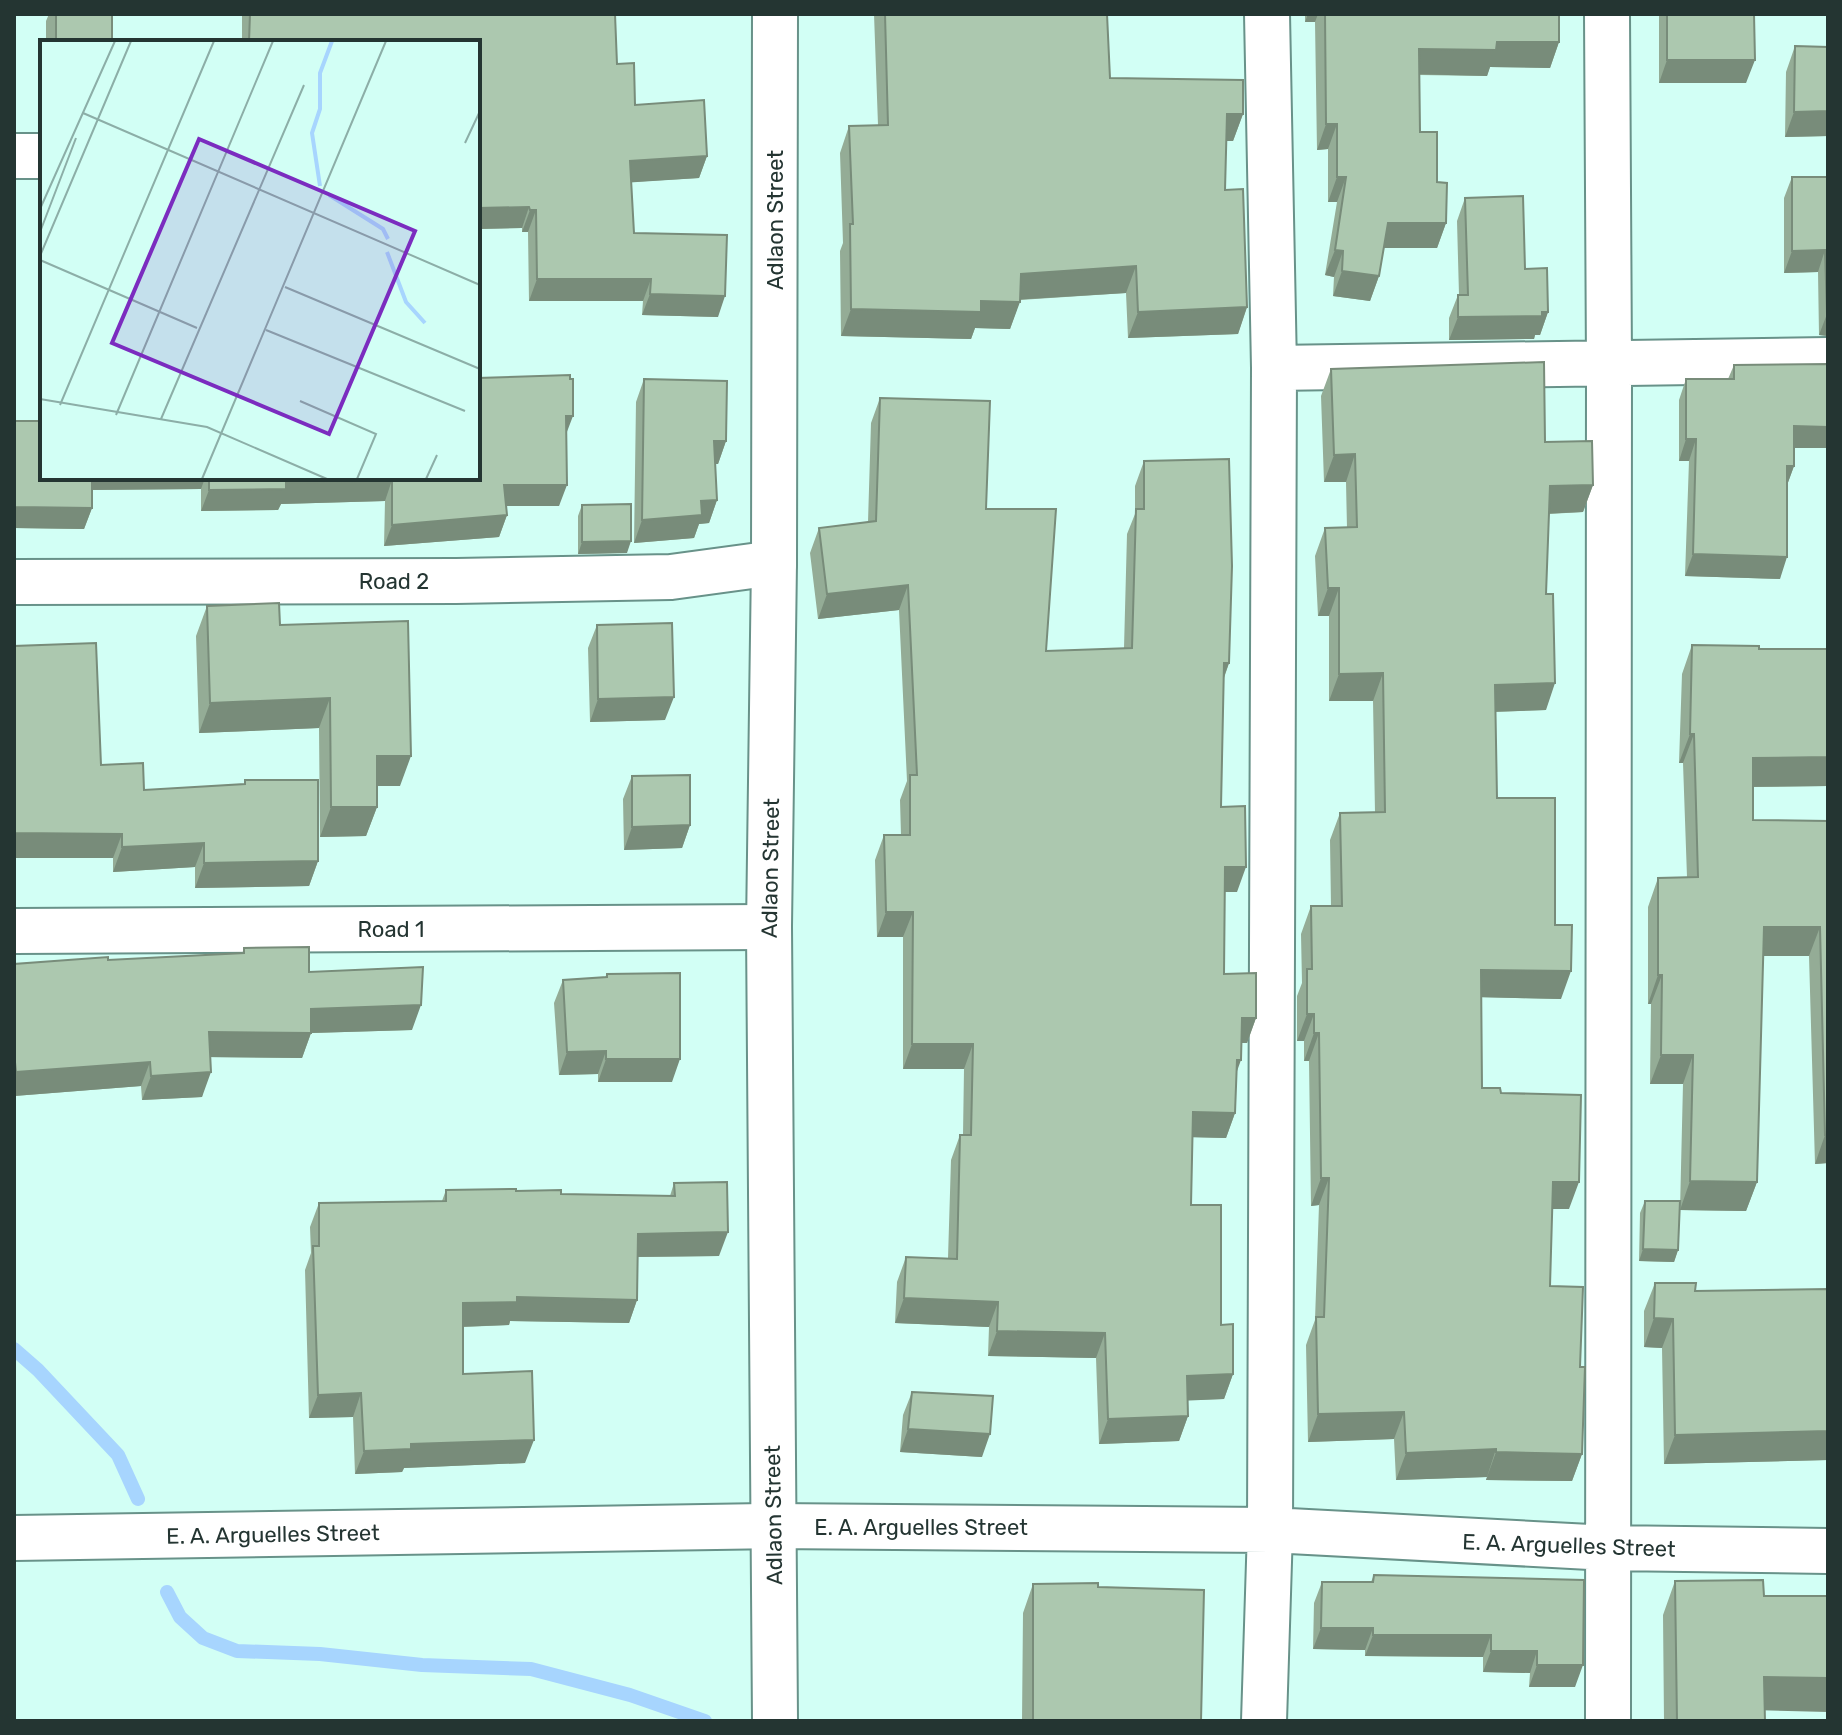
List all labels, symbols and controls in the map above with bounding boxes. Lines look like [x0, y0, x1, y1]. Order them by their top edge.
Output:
inset map [40, 40, 480, 480]
street label: Adlaon Street [762, 150, 789, 290]
street label: Road 2 [359, 568, 429, 595]
street label: Adlaon Street [756, 797, 785, 938]
street label: Road 1 [358, 916, 424, 943]
street label: Adlaon Street [759, 1444, 788, 1585]
street label: E. A. Arguelles Street [814, 1514, 1028, 1541]
street label: E. A. Arguelles Street [166, 1519, 380, 1550]
street label: E. A. Arguelles Street [1462, 1528, 1677, 1563]

